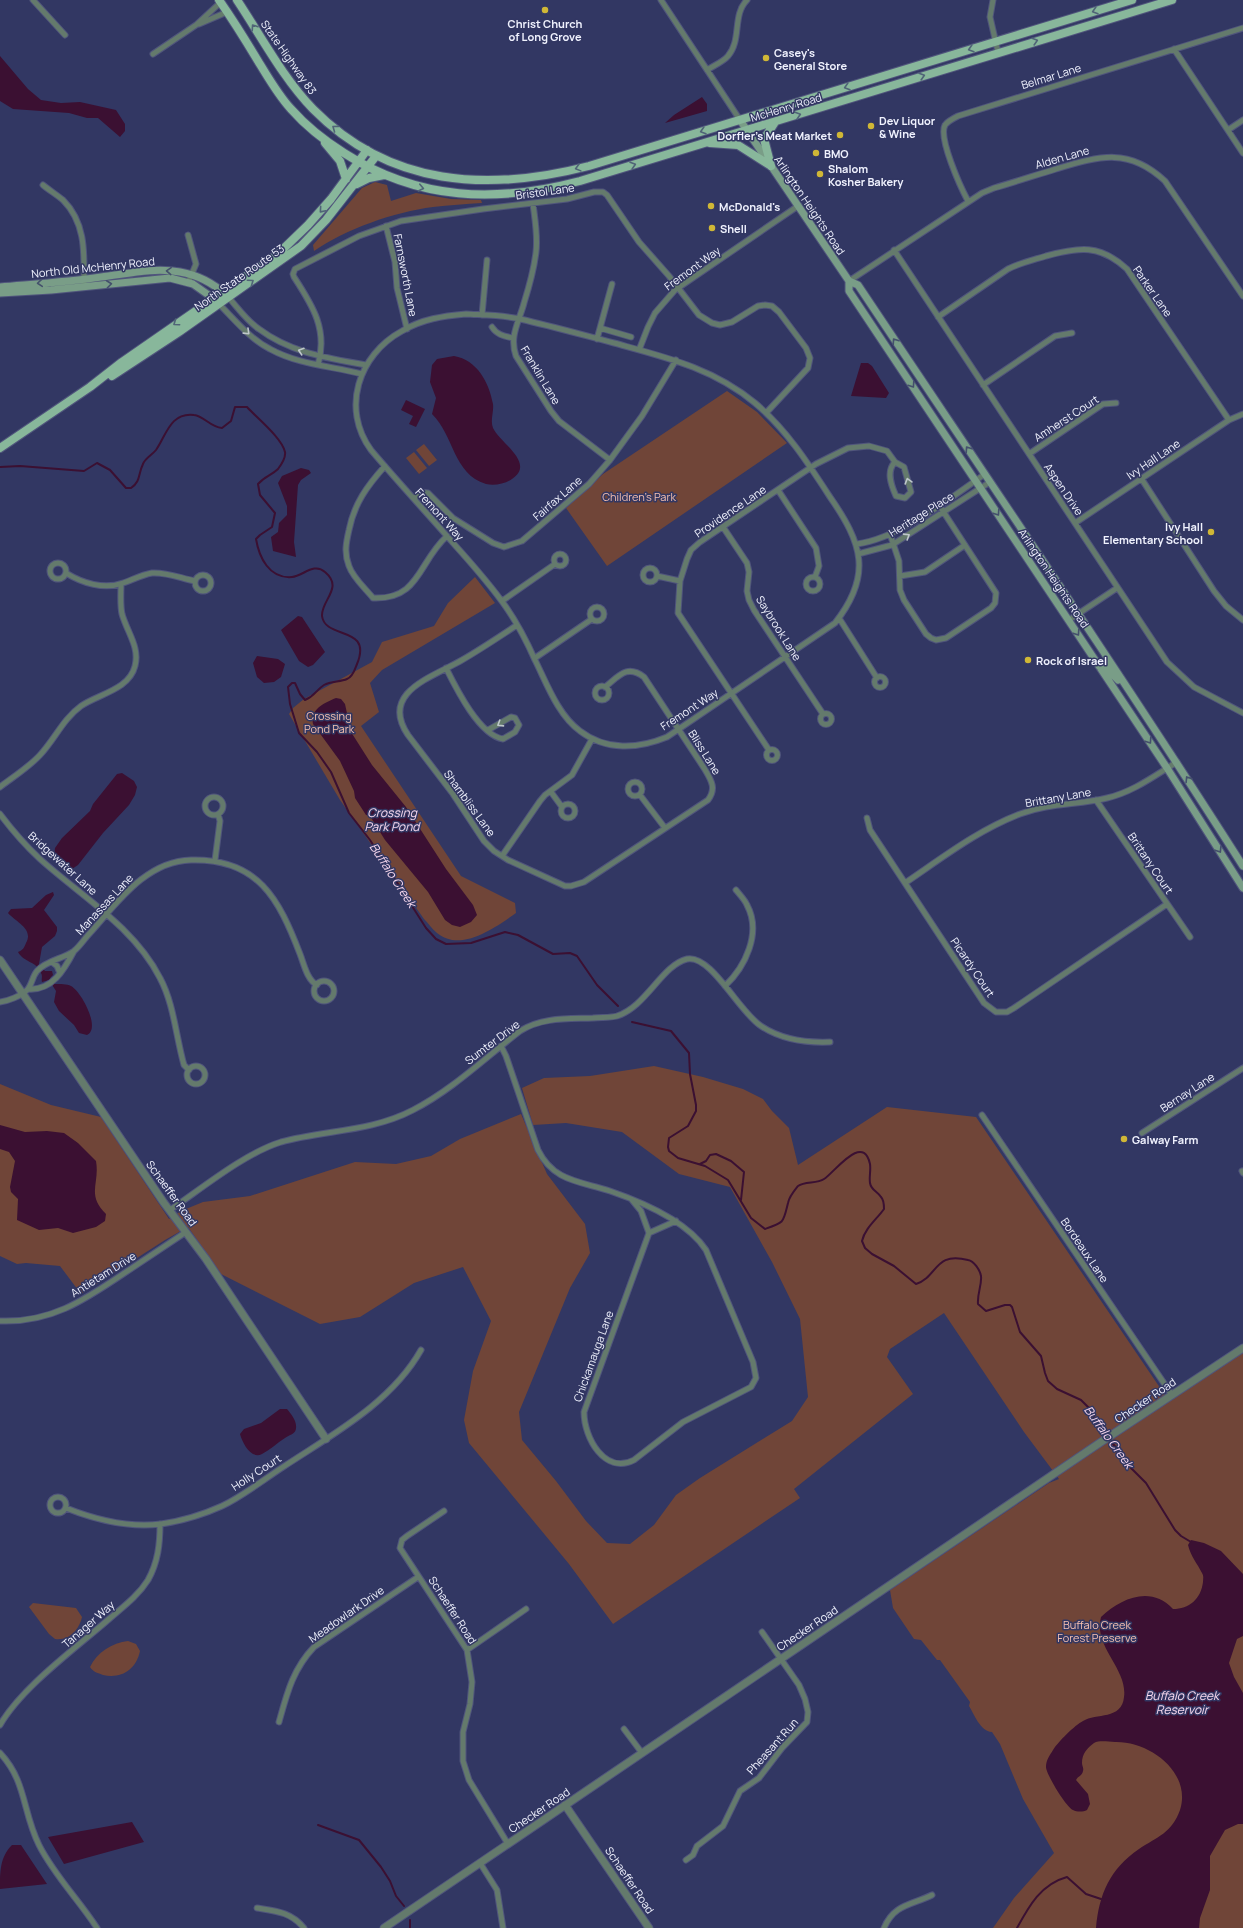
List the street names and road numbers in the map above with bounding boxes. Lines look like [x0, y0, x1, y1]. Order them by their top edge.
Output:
street label: State Highway 83 [258, 17, 320, 97]
street label: Belmar Lane [1019, 60, 1083, 92]
street label: McHenry Road [749, 89, 823, 125]
street label: Alden Lane [1033, 142, 1091, 172]
street label: Arlington Heights Road [771, 152, 849, 258]
street label: Bristol Lane [515, 179, 576, 203]
street label: Farnsworth Lane [391, 232, 421, 318]
street label: North State Route 53 [191, 240, 287, 314]
street label: Fremont Way [661, 242, 723, 293]
street label: North Old McHenry Road [31, 253, 155, 281]
street label: Parker Lane [1130, 263, 1176, 320]
street label: Franklin Lane [518, 343, 565, 408]
street label: Amherst Court [1031, 391, 1101, 445]
street label: Ivy Hall Lane [1123, 435, 1183, 482]
street label: Aspen Drive [1041, 460, 1087, 519]
street label: Fairfax Lane [529, 472, 585, 523]
street label: Providence Lane [691, 481, 769, 541]
street label: Fremont Way [412, 484, 468, 544]
street label: Heritage Place [886, 488, 957, 540]
street label: Arlington Heights Road [1015, 525, 1093, 631]
street label: Saybrook Lane [753, 593, 805, 664]
street label: Fremont Way [657, 685, 721, 733]
street label: Bliss Lane [685, 727, 725, 778]
street label: Shambliss Lane [441, 767, 500, 840]
street label: Brittany Lane [1024, 784, 1093, 810]
street label: Bridgewater Lane [25, 828, 101, 898]
street label: Brittany Court [1125, 829, 1177, 897]
street label: Manassas Lane [72, 870, 137, 938]
street label: Picardy Court [947, 934, 999, 1000]
street label: Sumter Drive [461, 1016, 523, 1068]
street label: Bernay Lane [1157, 1068, 1218, 1115]
street label: Schaeffer Road [143, 1157, 201, 1229]
street label: Bordeaux Lane [1058, 1215, 1113, 1286]
street label: Antietam Drive [67, 1248, 139, 1300]
street label: Chickamauga Lane [570, 1308, 617, 1404]
street label: Checker Road [1111, 1374, 1179, 1426]
street label: Holly Court [228, 1450, 284, 1494]
street label: Schaeffer Road [426, 1573, 480, 1647]
street label: Meadowlark Drive [305, 1582, 387, 1646]
street label: Tanager Way [59, 1597, 118, 1651]
street label: Checker Road [773, 1602, 841, 1654]
street label: Pheasant Run [743, 1715, 801, 1777]
street label: Checker Road [505, 1784, 573, 1836]
street label: Schaeffer Road [602, 1844, 658, 1916]

